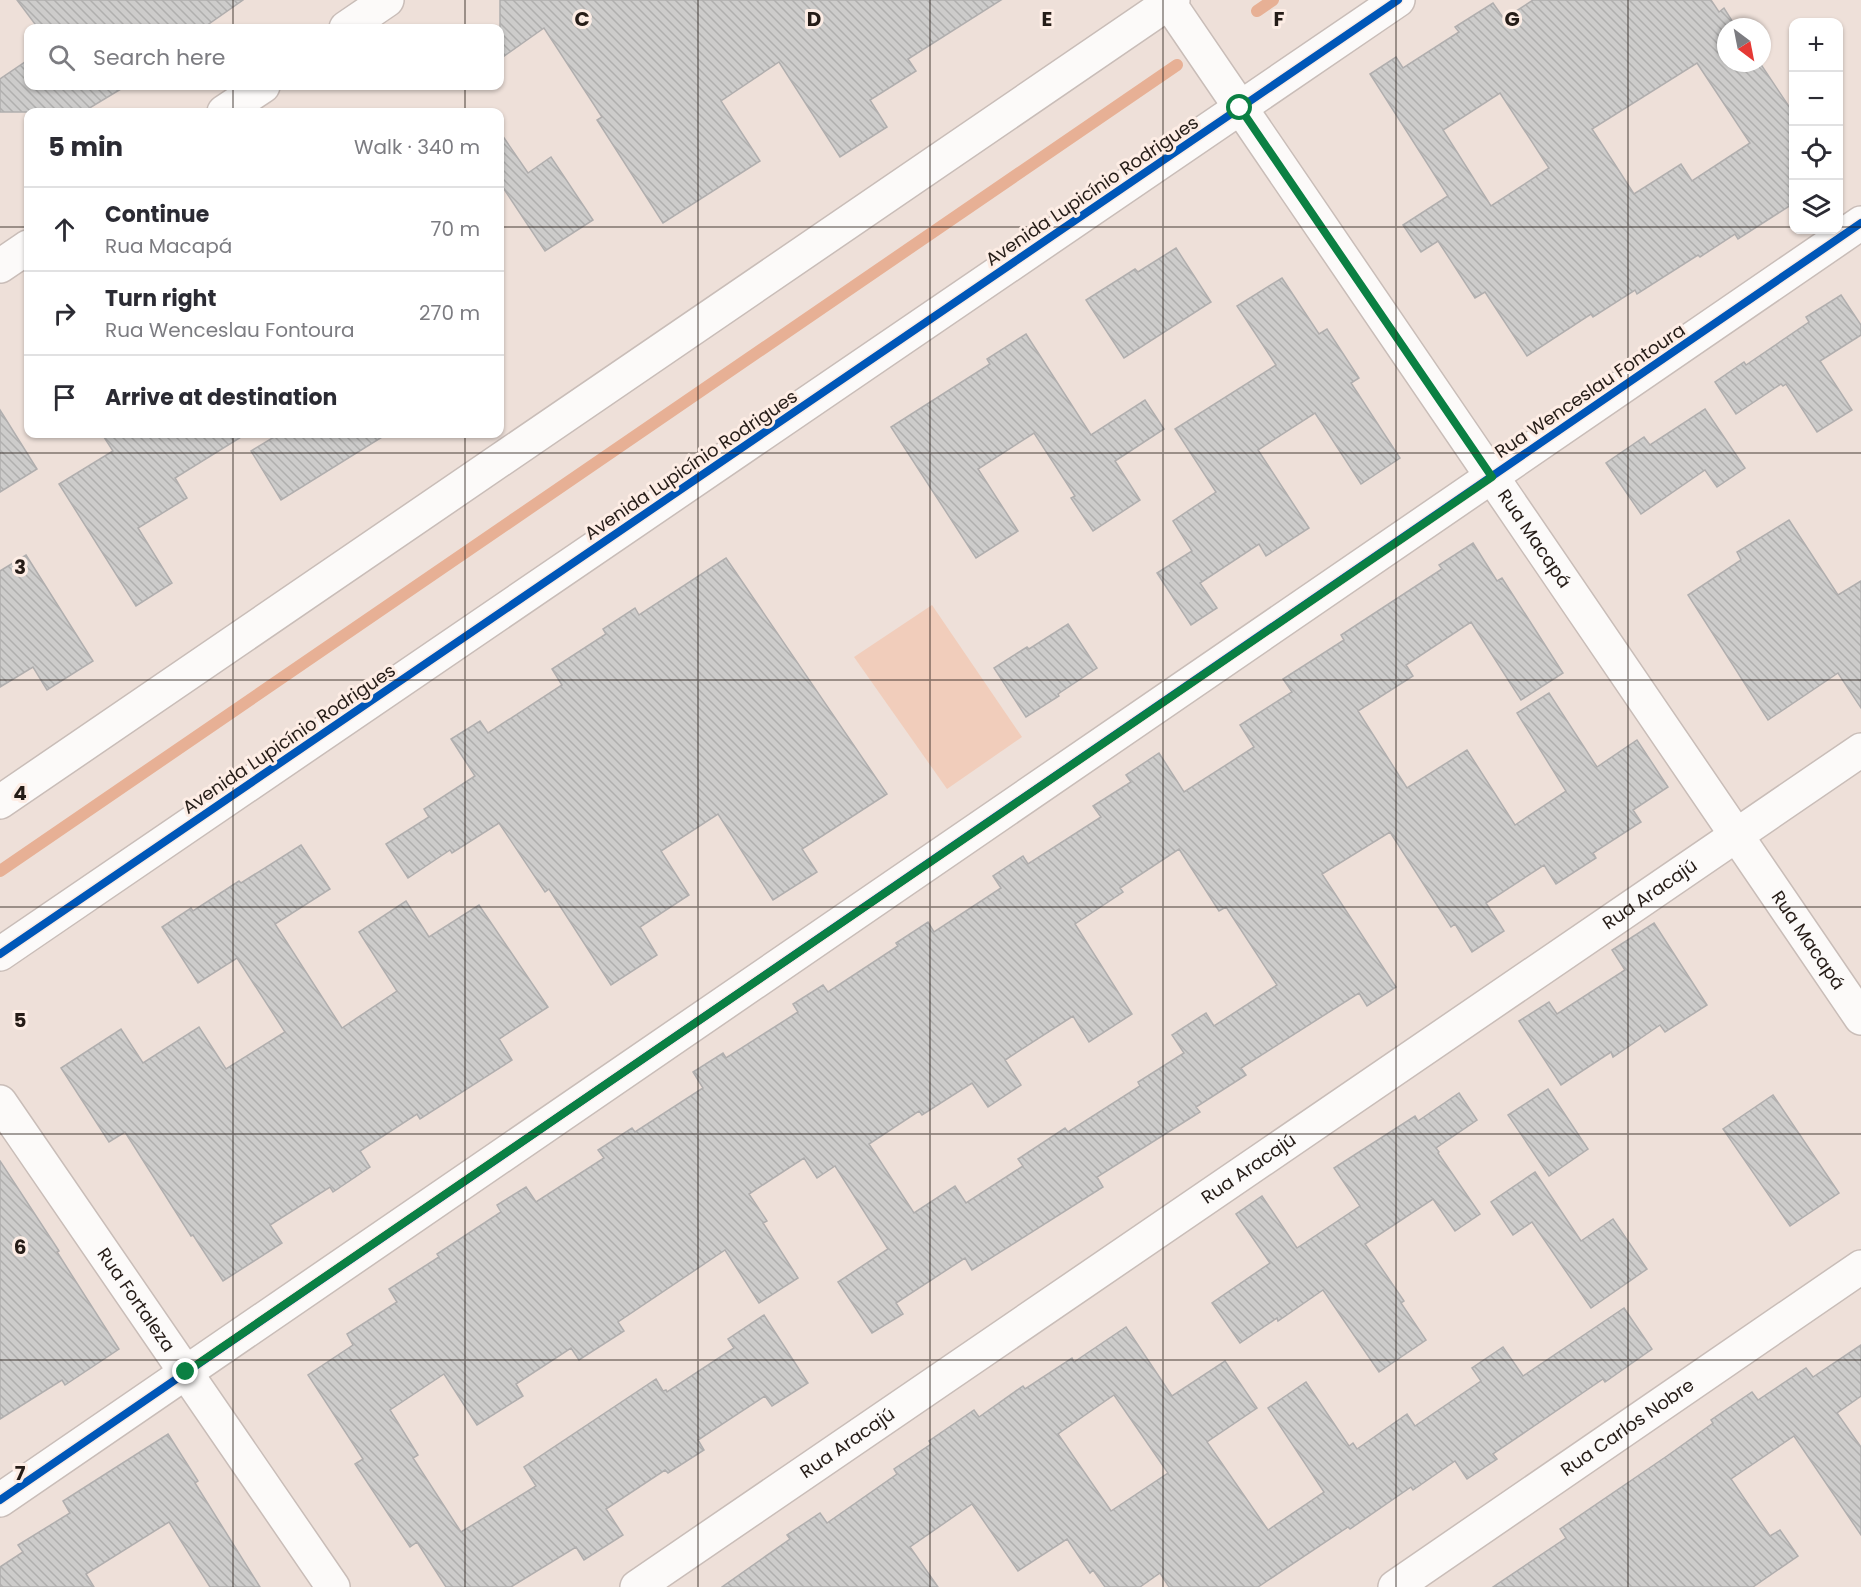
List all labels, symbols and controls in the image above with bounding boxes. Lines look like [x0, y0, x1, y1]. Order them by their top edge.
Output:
text: C [574, 5, 590, 33]
text: D [807, 5, 821, 33]
text: E [1042, 5, 1052, 33]
text: F [1274, 5, 1285, 33]
text: G [1504, 5, 1520, 33]
north arrow [1717, 18, 1771, 72]
map controls [1789, 18, 1843, 234]
button: + [1789, 18, 1843, 72]
search box [24, 24, 504, 90]
icon: search [45, 41, 78, 74]
text: Search here [93, 42, 226, 73]
button: − [1789, 72, 1843, 126]
route start [1226, 94, 1252, 120]
street label: Avenida Lupicínio Rodrigues [980, 110, 1203, 271]
button: locate [1789, 126, 1843, 180]
text: 5 min [48, 129, 123, 165]
text: Walk · 340 m [354, 133, 480, 161]
button: layers [1789, 180, 1843, 234]
text: Continue [105, 199, 209, 230]
icon: ahead [48, 213, 81, 246]
text: 70 m [431, 215, 480, 243]
text: Rua Macapá [105, 232, 232, 260]
text: Turn right [105, 283, 216, 314]
icon: right [48, 297, 81, 330]
text: 270 m [419, 299, 480, 327]
text: Rua Wenceslau Fontoura [105, 316, 355, 344]
street label: Rua Wenceslau Fontoura [1490, 317, 1690, 464]
icon: arrive [48, 381, 81, 414]
text: Arrive at destination [105, 382, 337, 413]
street label: Avenida Lupicínio Rodrigues [579, 384, 802, 545]
street label: Rua Macapá [1492, 484, 1577, 593]
text: 3 [14, 553, 26, 581]
street label: Avenida Lupicínio Rodrigues [177, 658, 400, 819]
text: 4 [13, 779, 27, 807]
street label: Rua Aracajú [1597, 853, 1702, 935]
street label: Rua Macapá [1766, 886, 1851, 994]
text: 5 [14, 1006, 27, 1034]
street label: Rua Aracajú [1196, 1127, 1301, 1210]
text: 6 [14, 1233, 26, 1261]
street label: Rua Fortaleza [92, 1242, 181, 1357]
route end [172, 1358, 198, 1384]
street label: Rua Carlos Nobre [1556, 1372, 1699, 1482]
street label: Rua Aracajú [795, 1401, 900, 1484]
text: 7 [15, 1459, 26, 1487]

